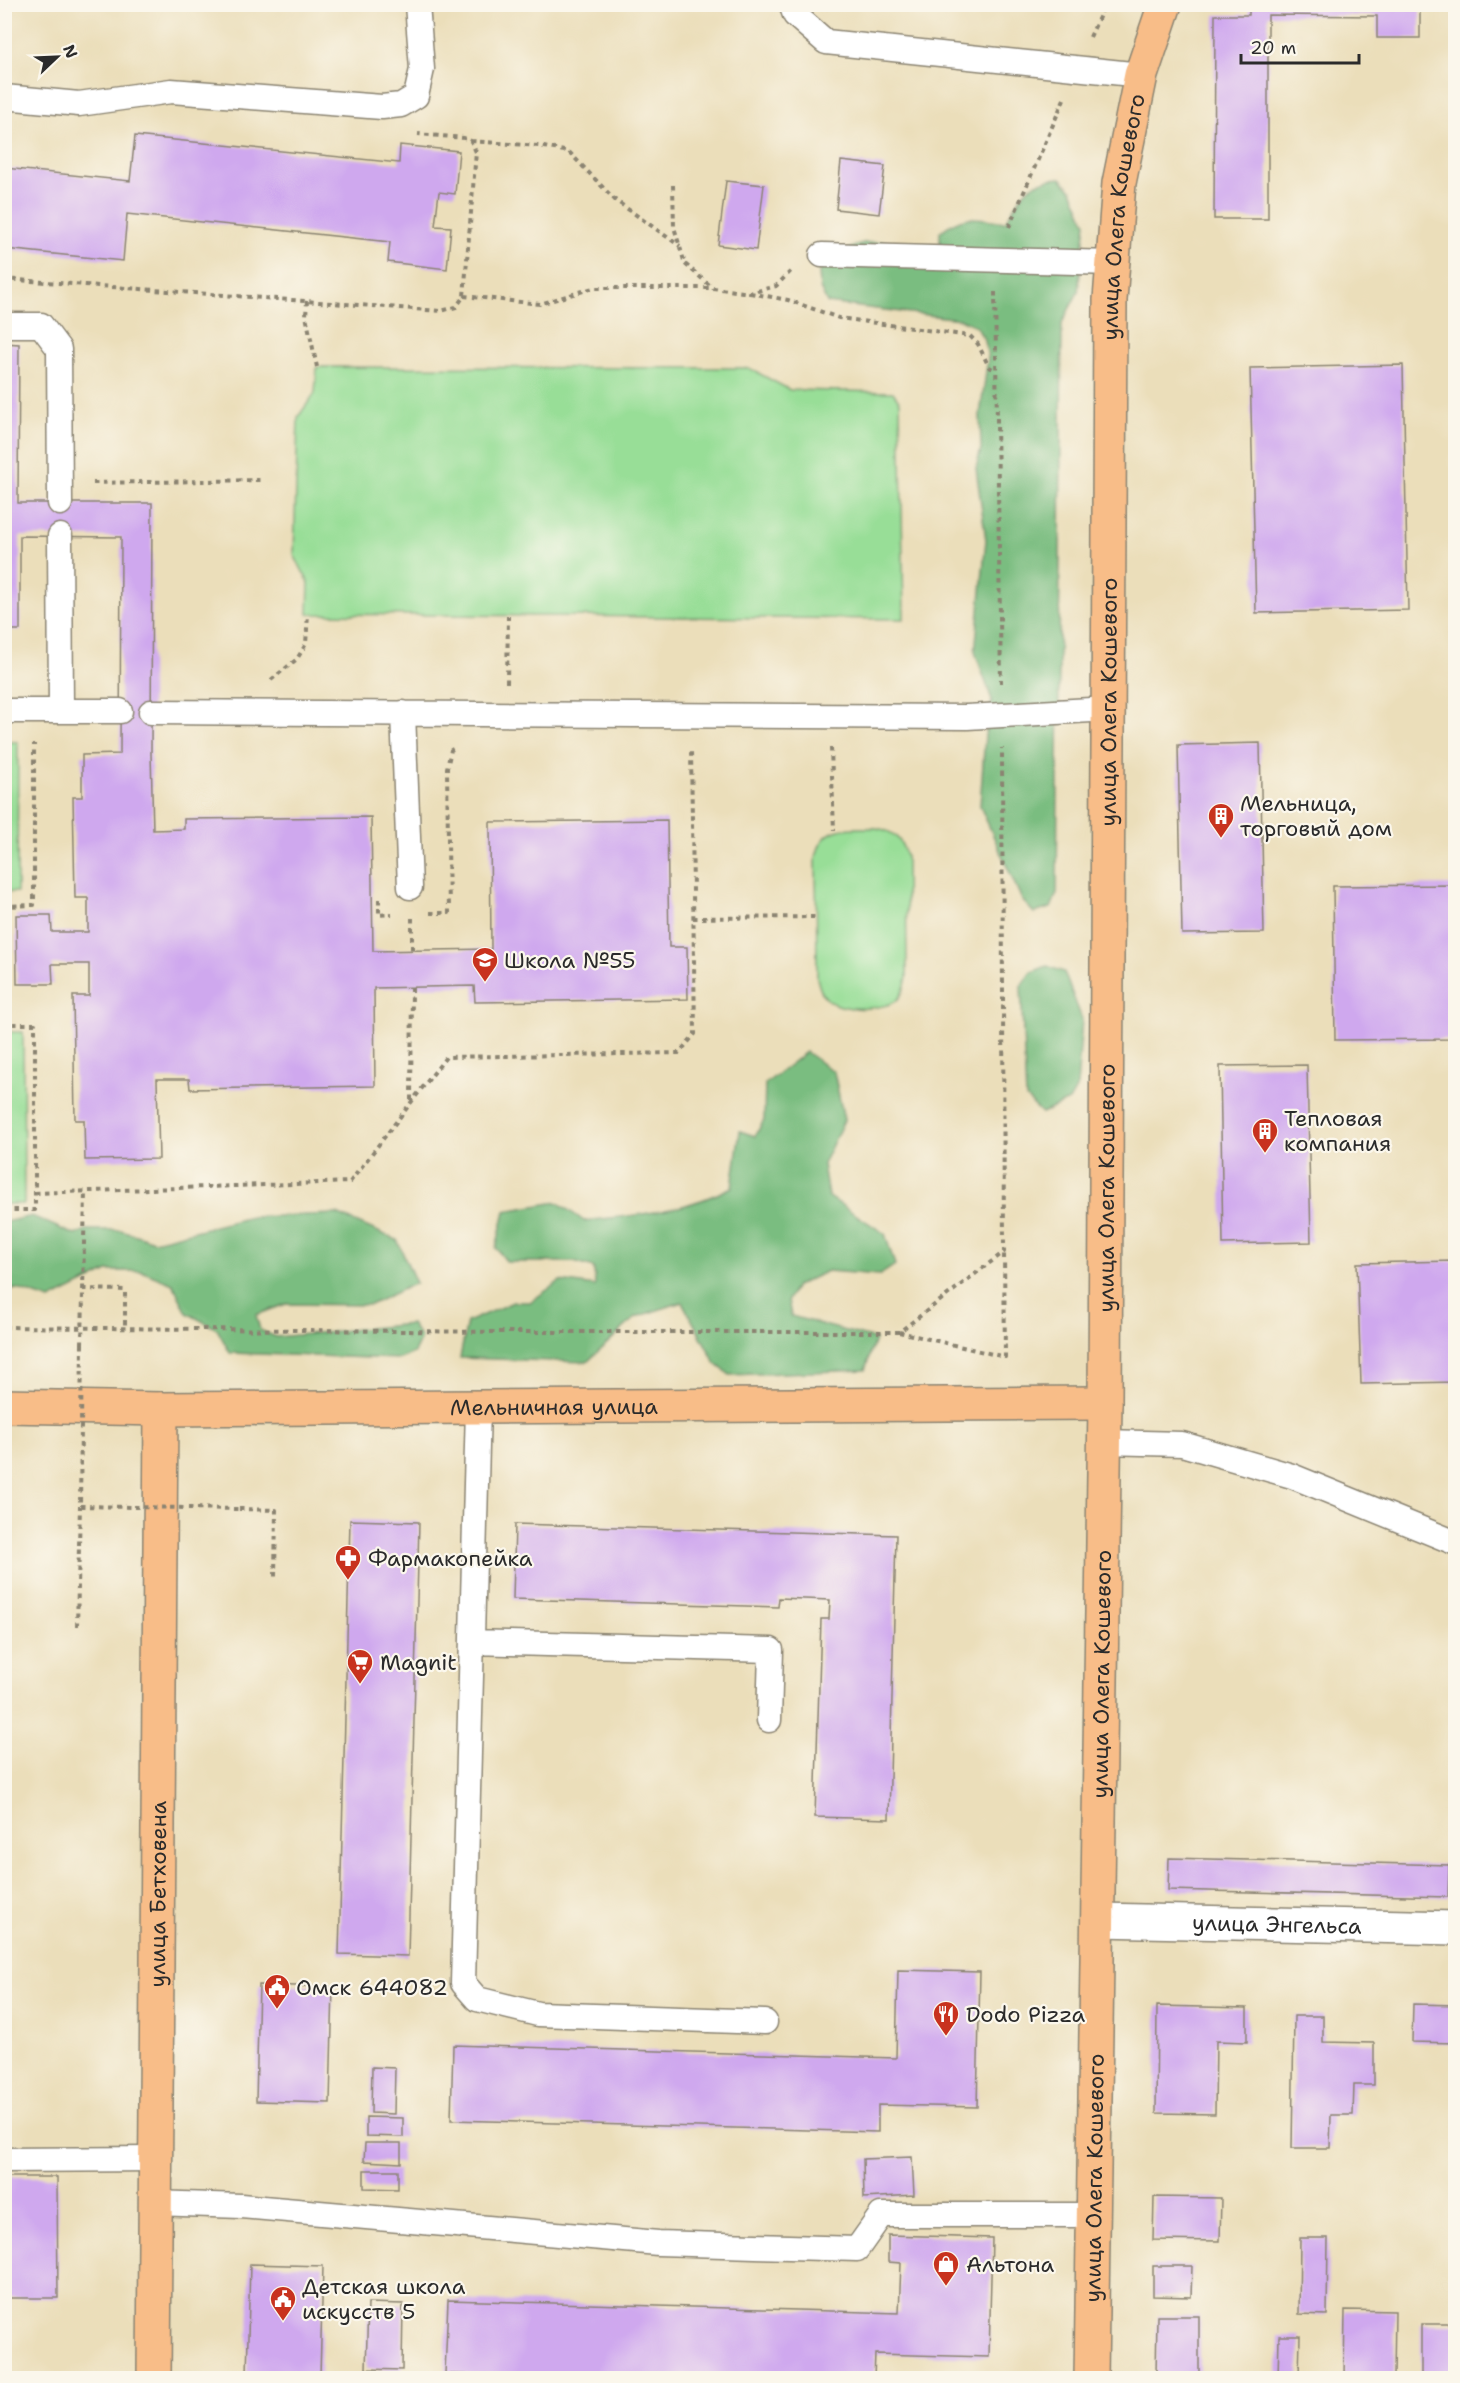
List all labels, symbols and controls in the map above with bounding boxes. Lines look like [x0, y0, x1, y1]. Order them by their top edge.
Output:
north arrow [27, 27, 87, 87]
scale bar [1241, 27, 1360, 65]
text: 20 m [1250, 36, 1296, 60]
text: N [58, 41, 82, 61]
street label: улица Олега Кошевого [1095, 91, 1151, 341]
street label: улица Олега Кошевого [1093, 578, 1123, 827]
place label: Мельница, торговый дом [1240, 789, 1392, 843]
building icon: Мельница, торговый дом [1206, 801, 1236, 839]
school or university icon: Школа №55 [470, 945, 500, 983]
place label: Школа №55 [504, 946, 636, 975]
street label: улица Олега Кошевого [1091, 1064, 1121, 1313]
place label: Тепловая компания [1284, 1104, 1391, 1158]
building icon: Тепловая компания [1250, 1116, 1280, 1154]
street label: Мельничная улица [450, 1391, 658, 1422]
pharmacy icon: Фармакопейка [333, 1543, 363, 1581]
place label: Фармакопейка [368, 1544, 533, 1573]
street label: улица Олега Кошевого [1085, 1549, 1117, 1799]
supermarket icon: Magnit [345, 1647, 375, 1685]
place label: Magnit [380, 1648, 457, 1677]
street label: улица Бетховена [142, 1800, 173, 1987]
street label: улица Энгельса [1192, 1908, 1362, 1940]
public building icon: Омск 644082 [262, 1972, 292, 2010]
place label: Омск 644082 [296, 1973, 448, 2002]
restaurant icon: Dodo Pizza [931, 1999, 961, 2037]
place label: Dodo Pizza [966, 2000, 1086, 2029]
street label: улица Олега Кошевого [1078, 2053, 1110, 2303]
shop icon: Альтона [931, 2249, 961, 2287]
place label: Альтона [966, 2250, 1055, 2279]
place label: Детская школа искусств 5 [302, 2272, 466, 2326]
public building icon: Детская школа искусств 5 [268, 2284, 298, 2322]

